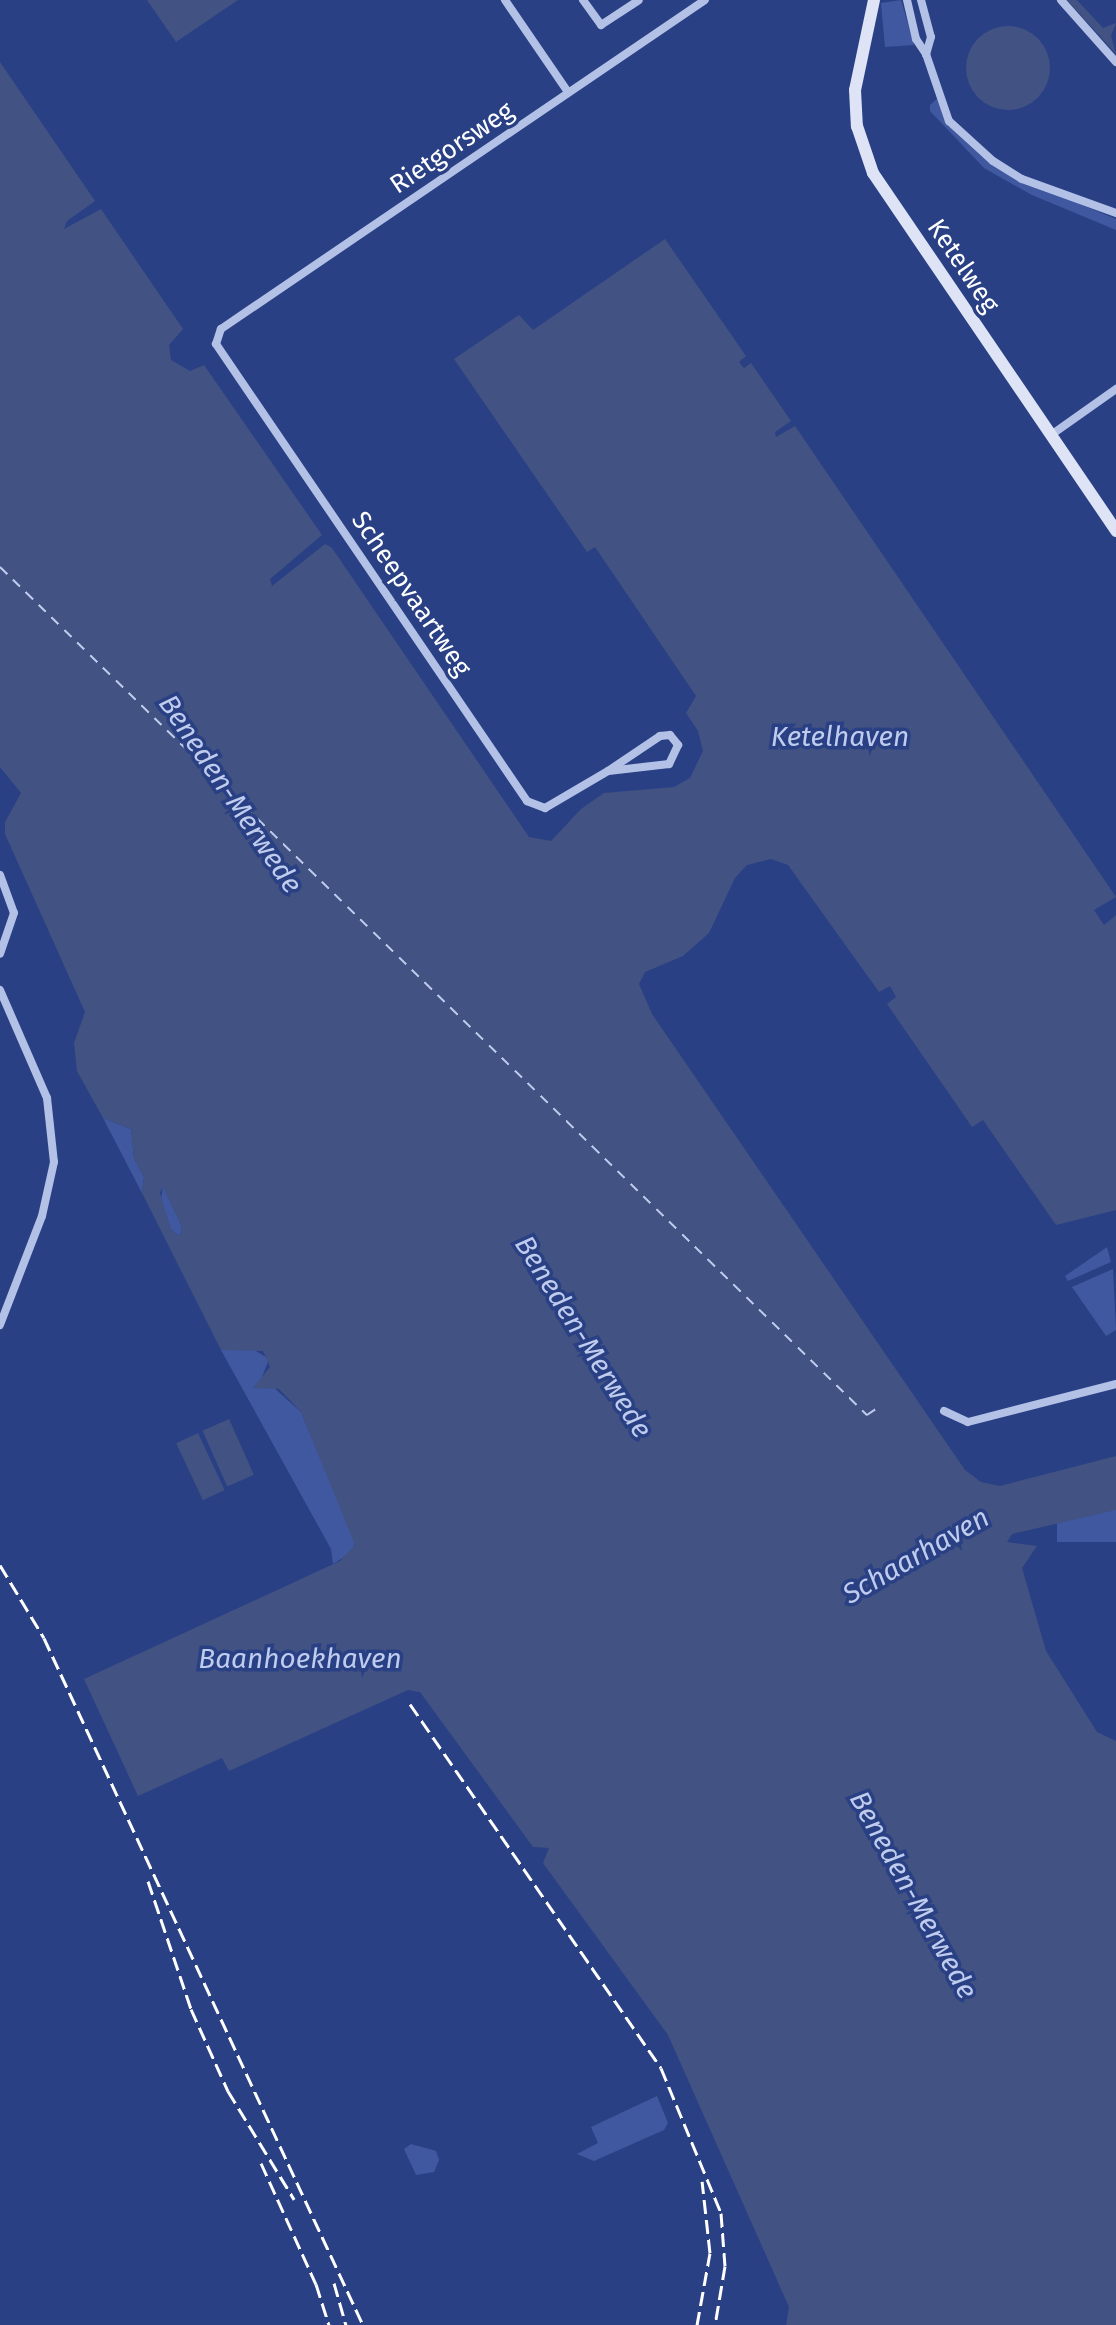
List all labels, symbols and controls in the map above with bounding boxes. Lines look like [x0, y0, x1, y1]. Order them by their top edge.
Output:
street label: Rietgorsweg [384, 95, 520, 201]
street label: Ketelweg [920, 213, 1006, 319]
street label: Scheepvaartweg [344, 506, 478, 682]
water label: Beneden-Merwede [151, 688, 309, 900]
water label: Ketelhaven [771, 720, 909, 754]
water label: Beneden-Merwede [507, 1230, 659, 1444]
water label: Schaarhaven [837, 1501, 995, 1611]
water label: Baanhoekhaven [198, 1642, 402, 1676]
water label: Beneden-Merwede [842, 1785, 984, 2005]

